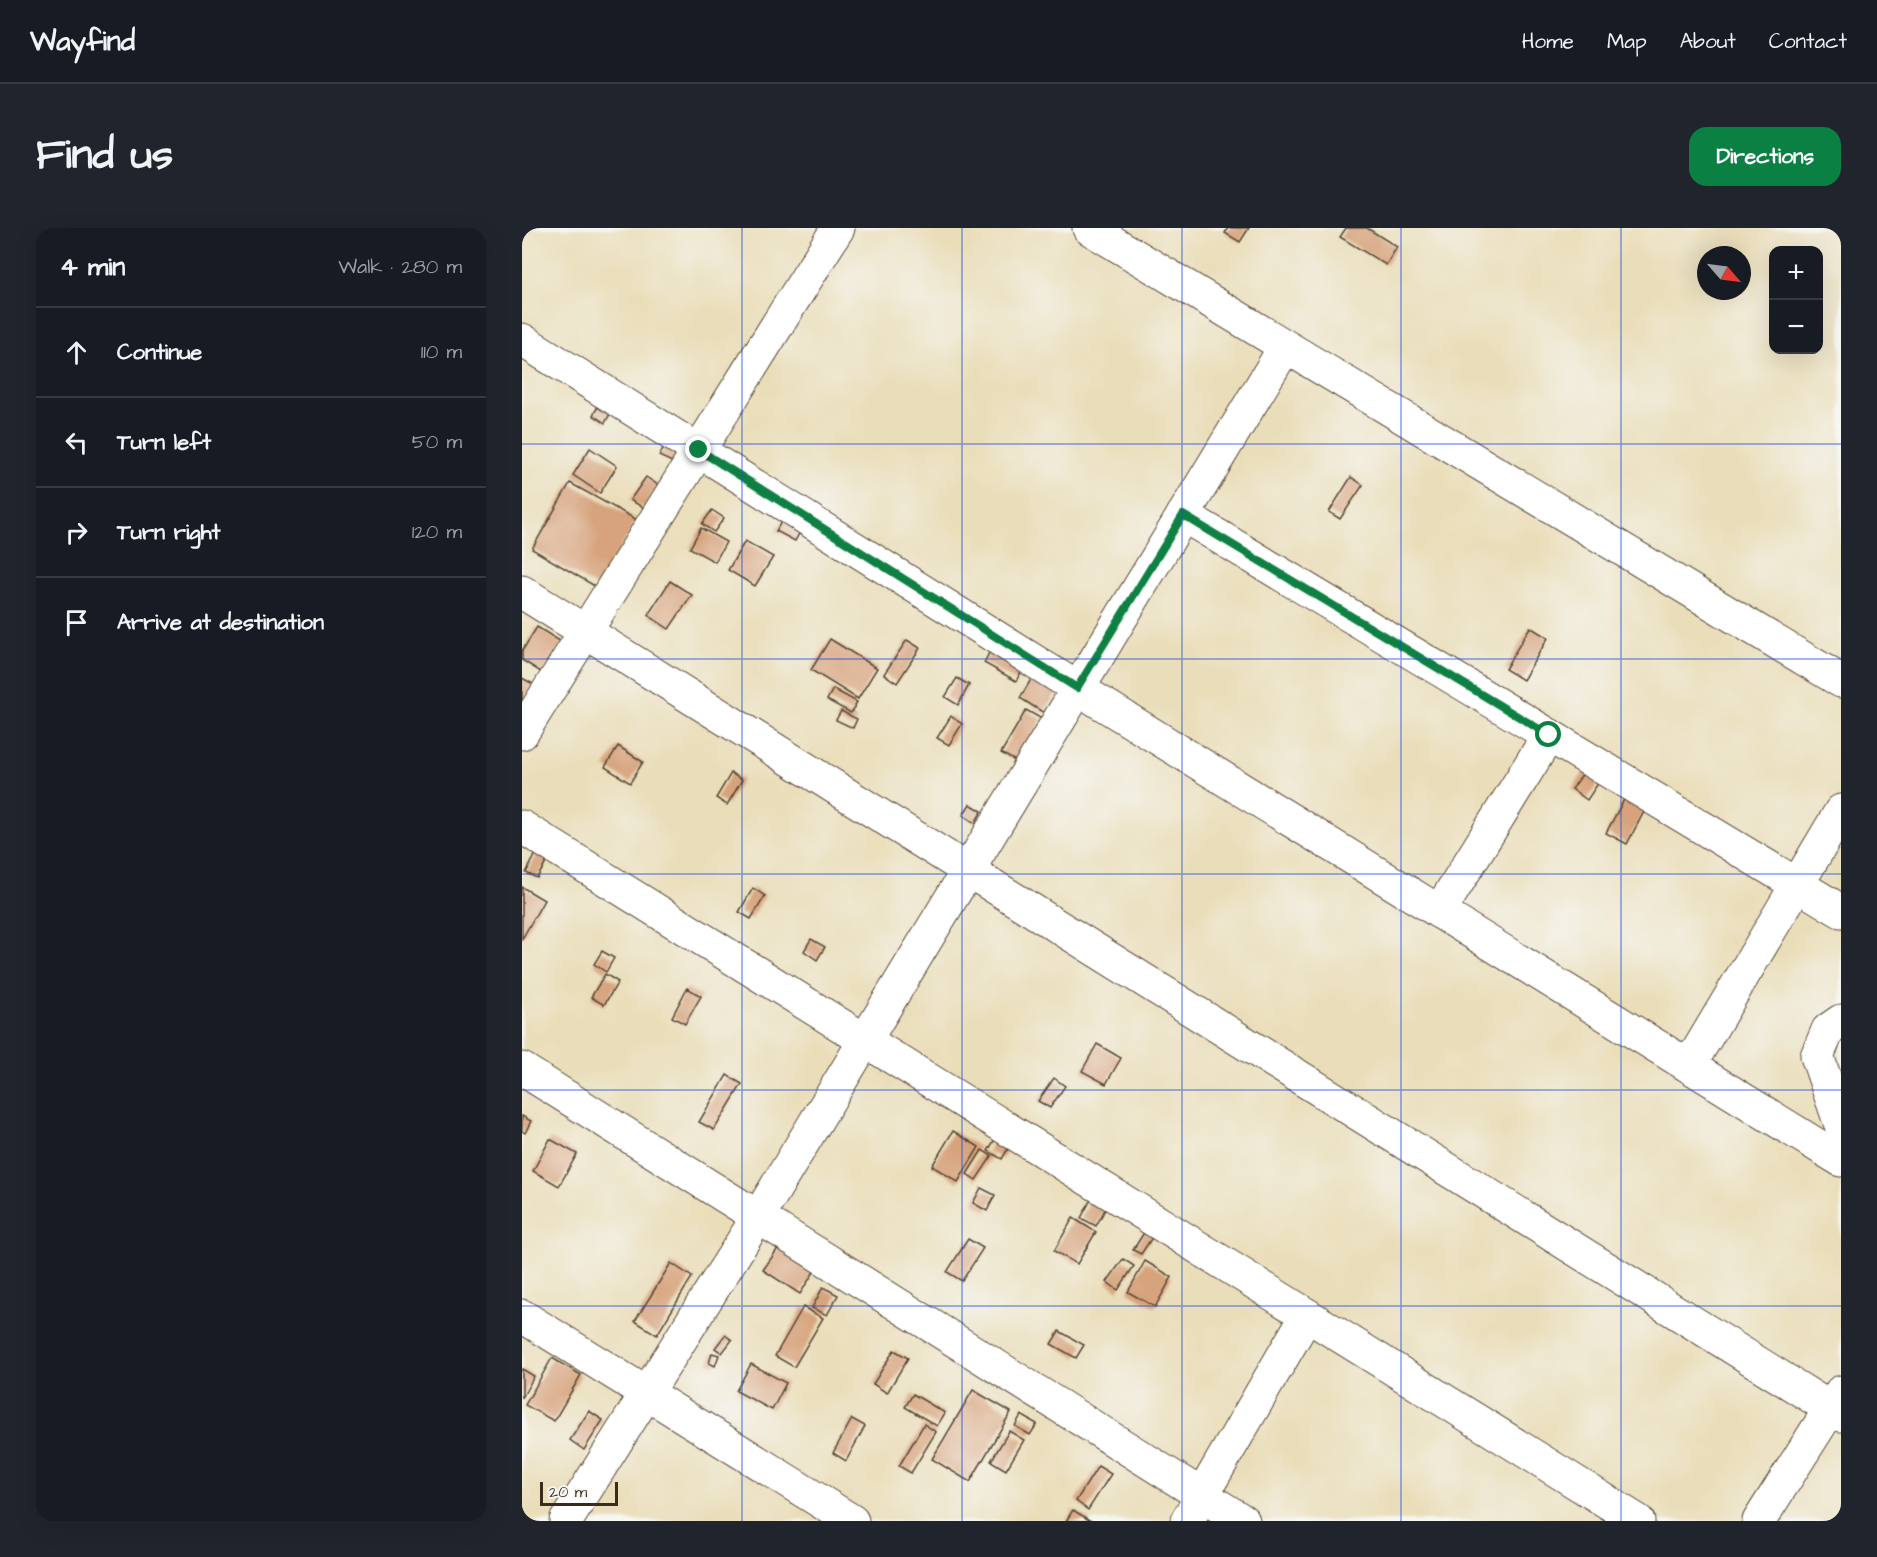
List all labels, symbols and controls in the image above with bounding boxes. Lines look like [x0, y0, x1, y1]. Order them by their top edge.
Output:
text: Wayfind [30, 22, 135, 61]
text: Home [1522, 27, 1574, 56]
text: Map [1607, 27, 1647, 56]
text: About [1680, 27, 1736, 56]
text: Contact [1769, 27, 1847, 56]
text: Find us [36, 127, 173, 185]
button: Directions [1689, 127, 1841, 186]
north arrow [1697, 246, 1751, 300]
map controls [1769, 246, 1823, 354]
button: + [1769, 246, 1823, 300]
text: 4 min [60, 249, 125, 285]
text: Walk · 280 m [338, 253, 462, 281]
button: − [1769, 300, 1823, 354]
icon: ahead [60, 336, 93, 369]
text: Continue [117, 337, 202, 368]
text: 110 m [421, 338, 462, 366]
icon: left [60, 426, 93, 459]
text: Turn left [117, 427, 211, 458]
text: 50 m [412, 428, 462, 456]
route end [685, 436, 711, 462]
icon: right [60, 516, 93, 549]
text: Turn right [117, 517, 220, 548]
text: 120 m [412, 518, 462, 546]
icon: arrive [60, 606, 93, 639]
text: Arrive at destination [117, 607, 324, 638]
route start [1535, 721, 1561, 747]
scale bar [540, 1479, 618, 1506]
text: 20 m [549, 1481, 587, 1503]

